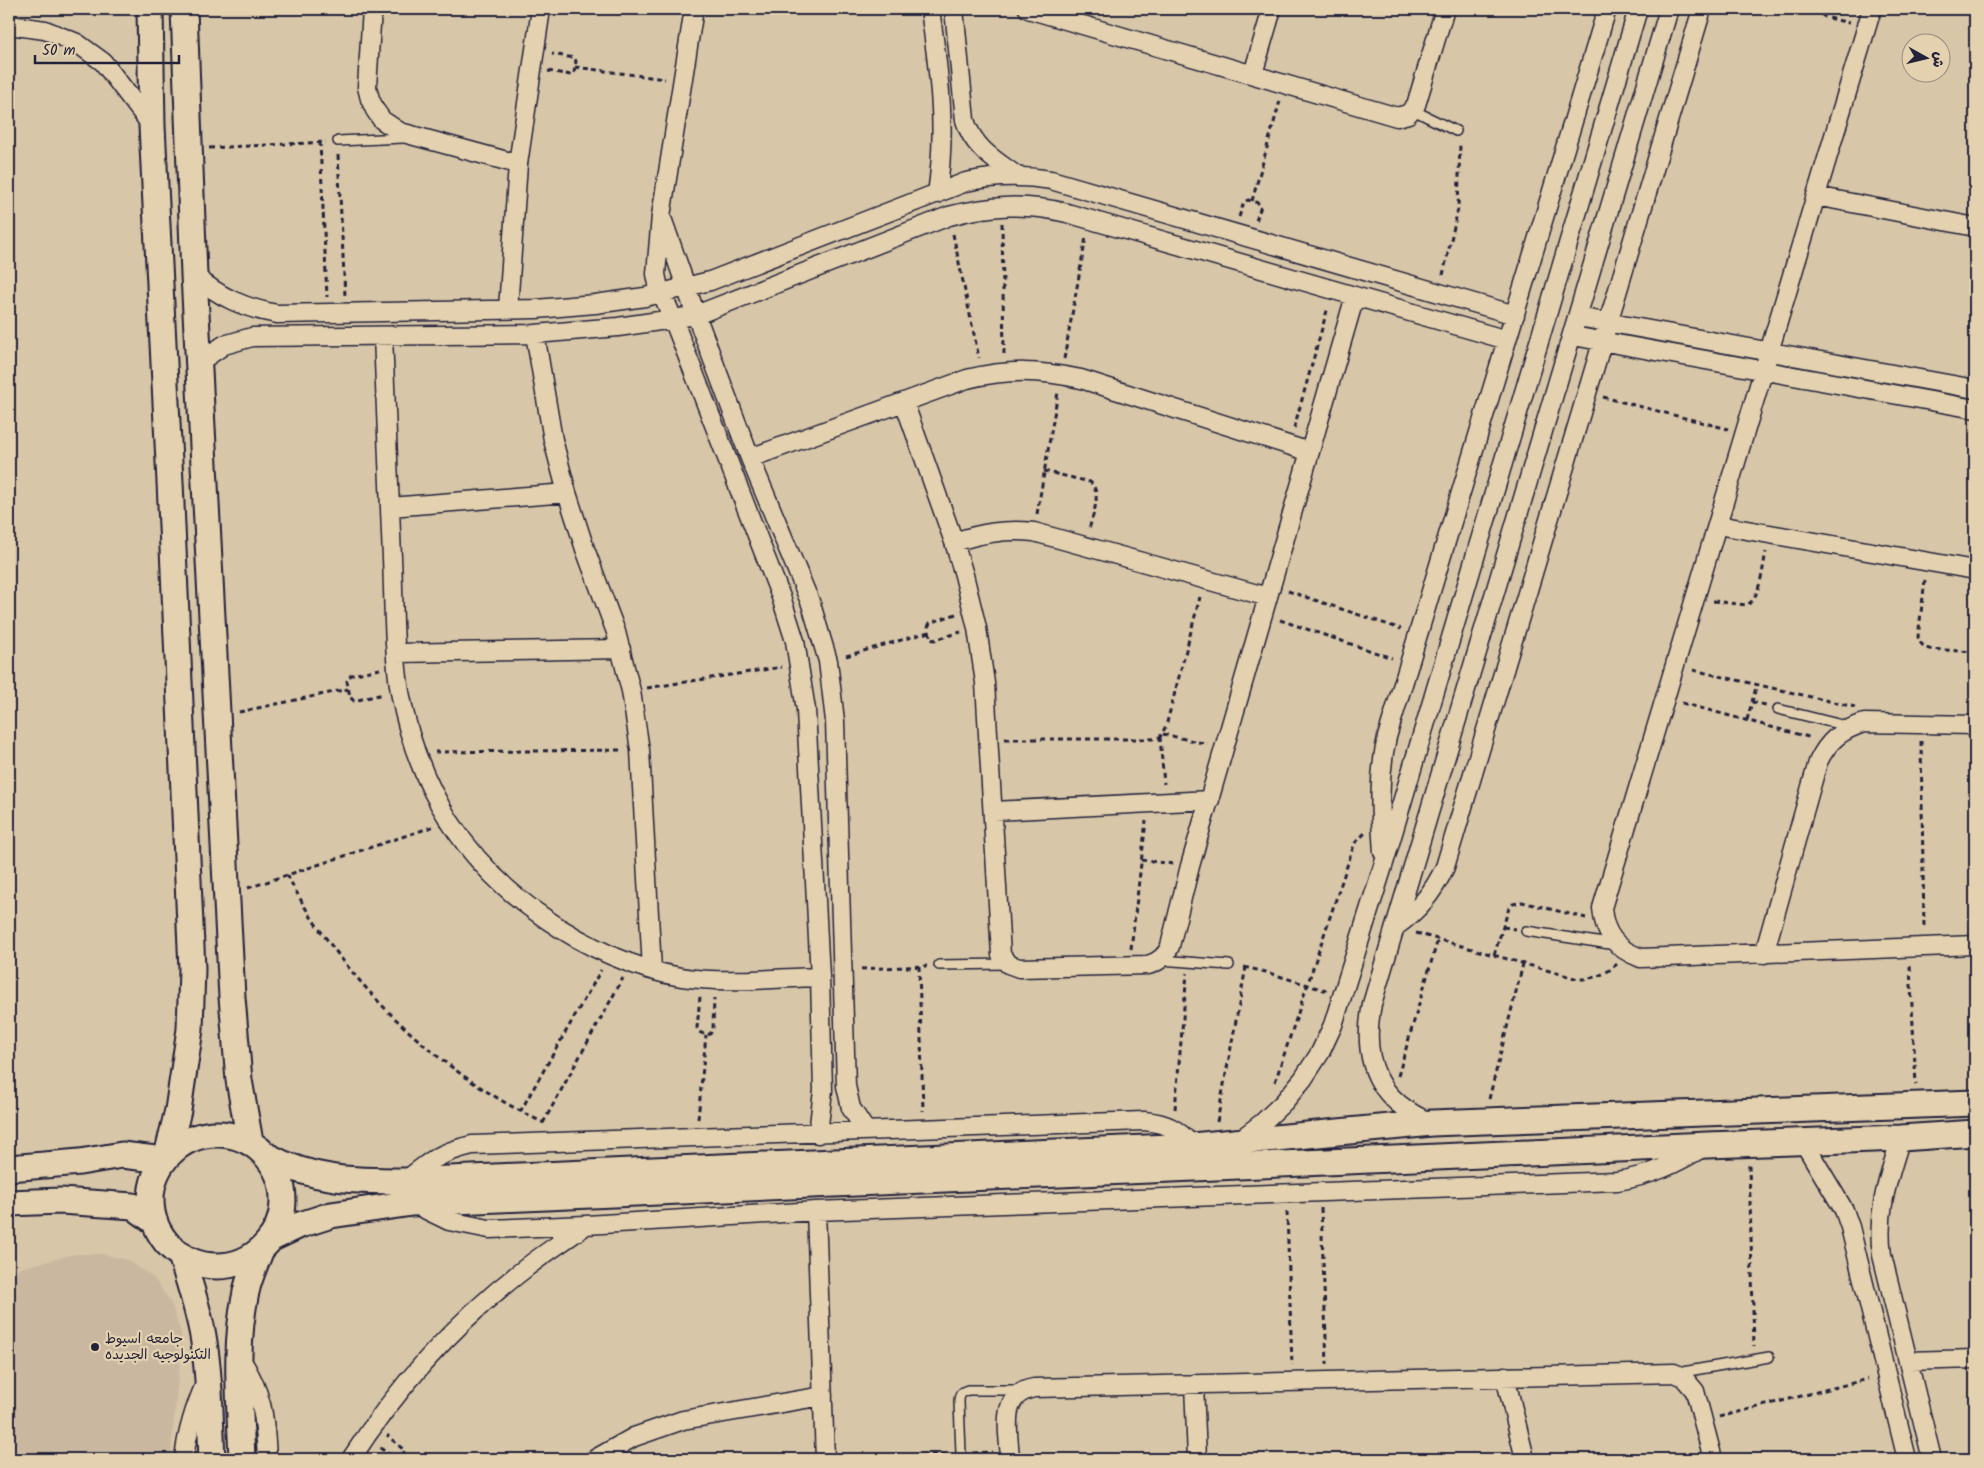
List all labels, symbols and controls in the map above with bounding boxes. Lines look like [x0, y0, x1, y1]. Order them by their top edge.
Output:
scale bar [35, 32, 179, 64]
north arrow [1902, 32, 1952, 82]
text: 50 m [42, 39, 76, 63]
text: ش [1926, 51, 1950, 69]
place label: جامعه اسيوط التكنولوجيه الجديده [105, 1328, 211, 1366]
marker: جامعه اسيوط التكنولوجيه الجديده [89, 1341, 101, 1353]

